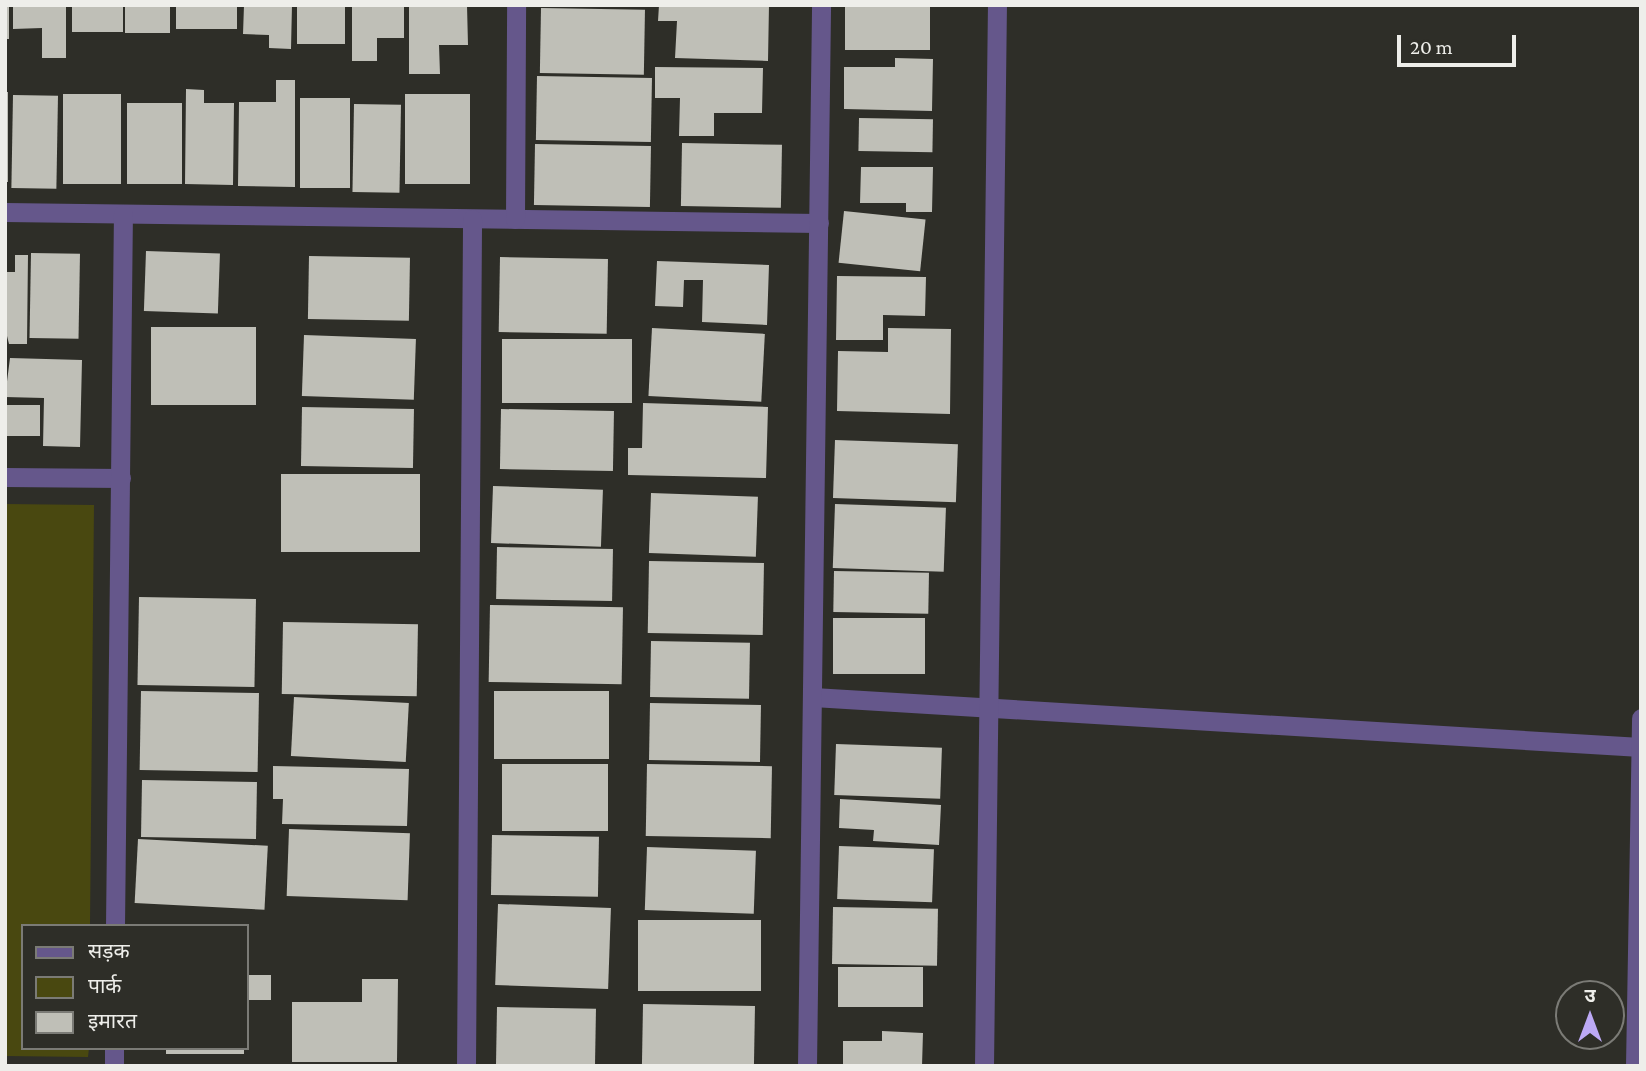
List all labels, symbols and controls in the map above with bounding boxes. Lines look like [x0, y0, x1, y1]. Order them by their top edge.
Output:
scale bar [1401, 21, 1520, 65]
text: 20 m [1410, 35, 1453, 59]
legend [21, 924, 248, 1050]
text: सड़क [88, 939, 130, 963]
text: पार्क [88, 974, 122, 998]
north arrow [1555, 980, 1625, 1050]
text: उ [1584, 985, 1596, 1006]
text: इमारत [88, 1009, 137, 1033]

